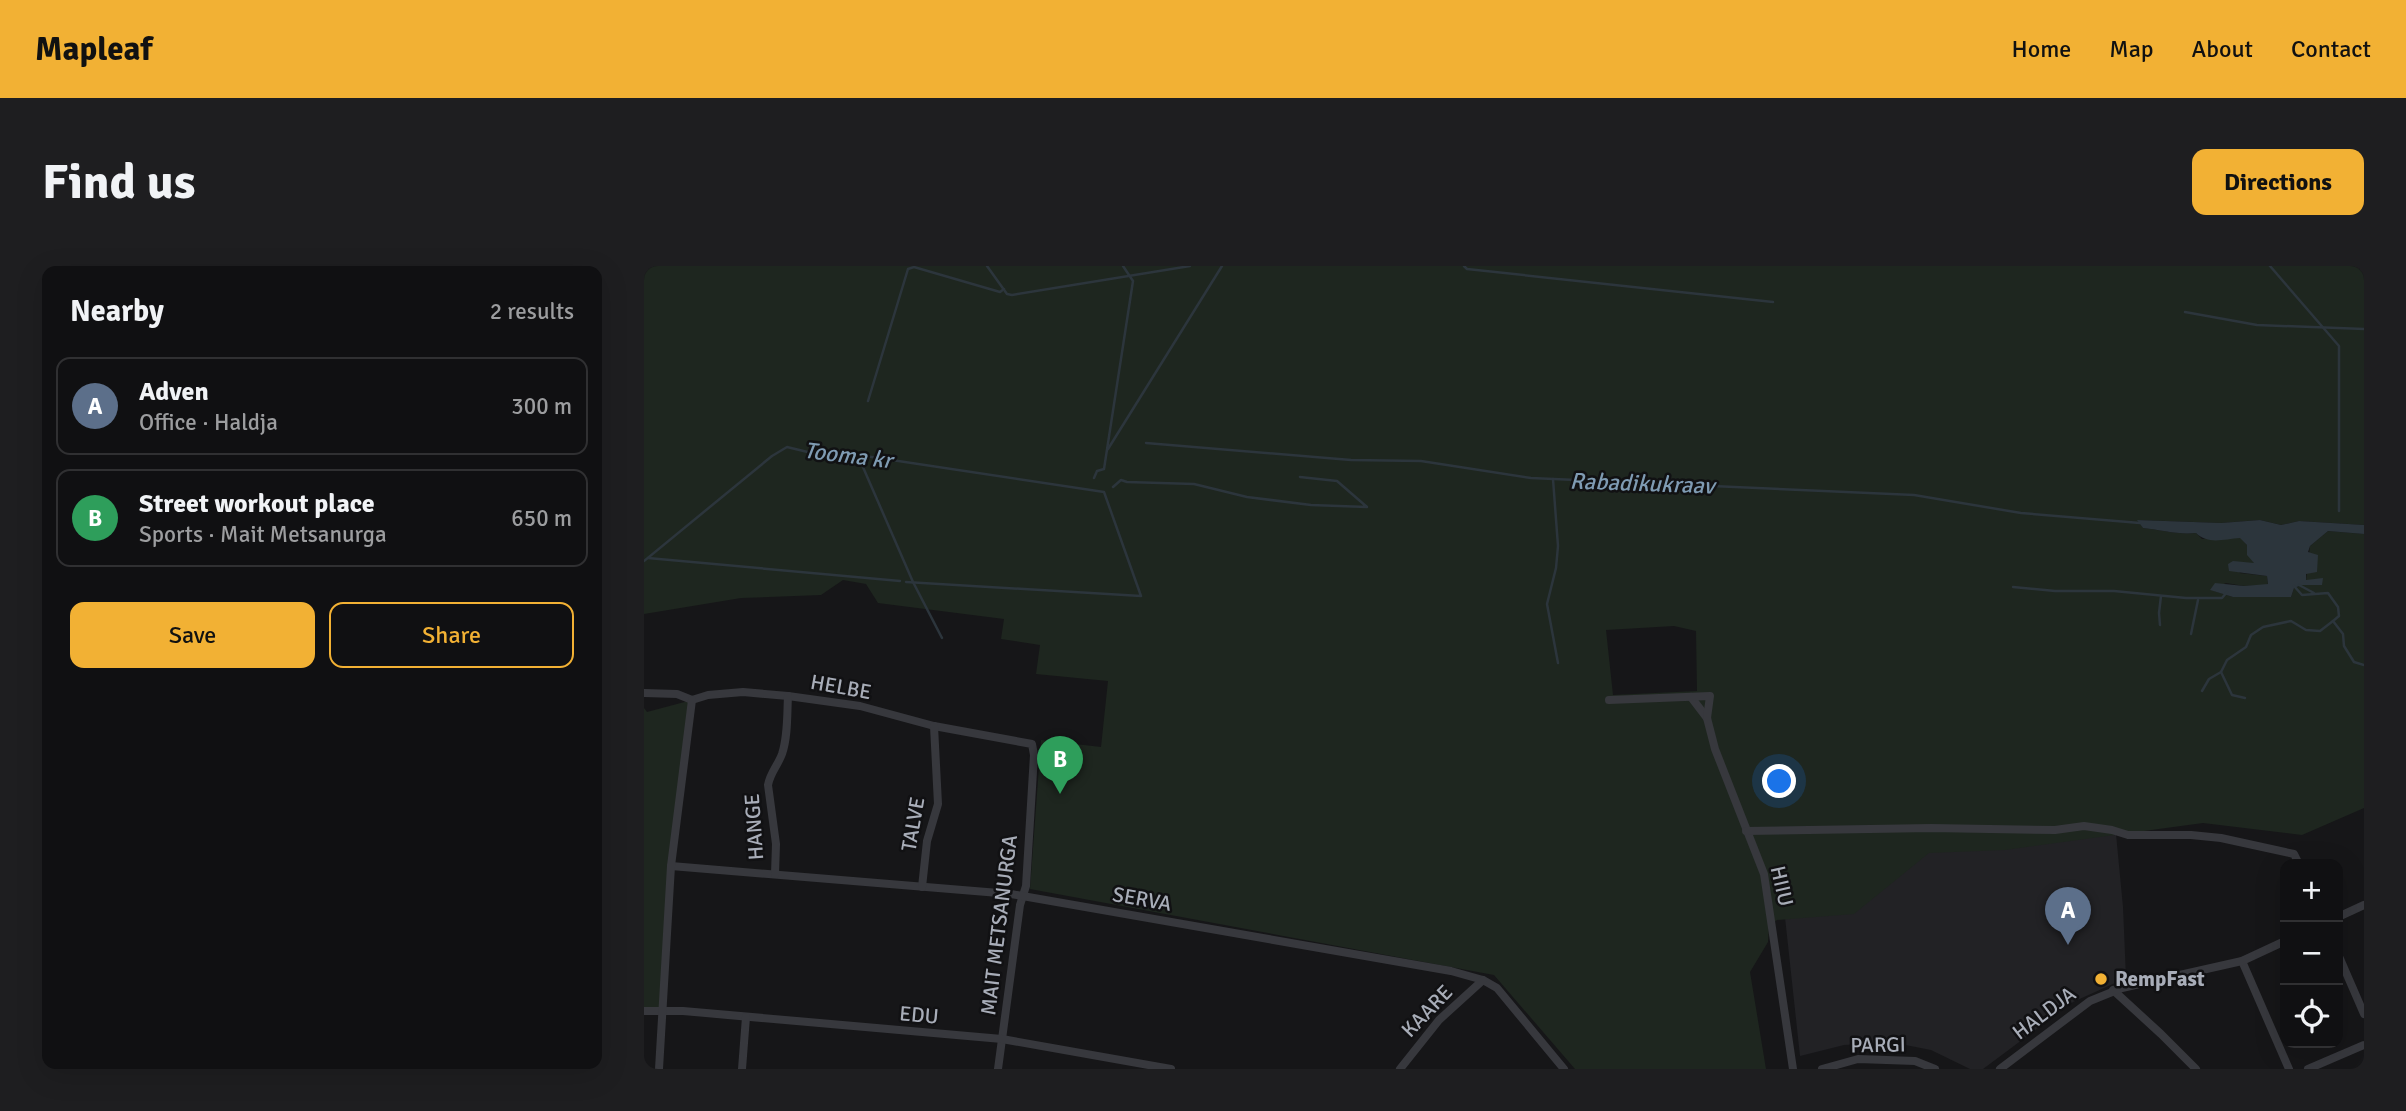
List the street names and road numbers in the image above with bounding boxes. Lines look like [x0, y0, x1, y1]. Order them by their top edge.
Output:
street label: HELBE [809, 669, 873, 705]
street label: HANGE [739, 793, 769, 861]
street label: TALVE [895, 795, 931, 853]
street label: MAIT METSANURGA [975, 833, 1023, 1017]
street label: HIIU [1765, 863, 1799, 909]
street label: SERVA [1110, 881, 1174, 917]
street label: KAARE [1396, 979, 1458, 1043]
street label: HALDJA [2007, 981, 2081, 1045]
street label: EDU [898, 1000, 940, 1030]
street label: PARGI [1850, 1032, 1906, 1058]

